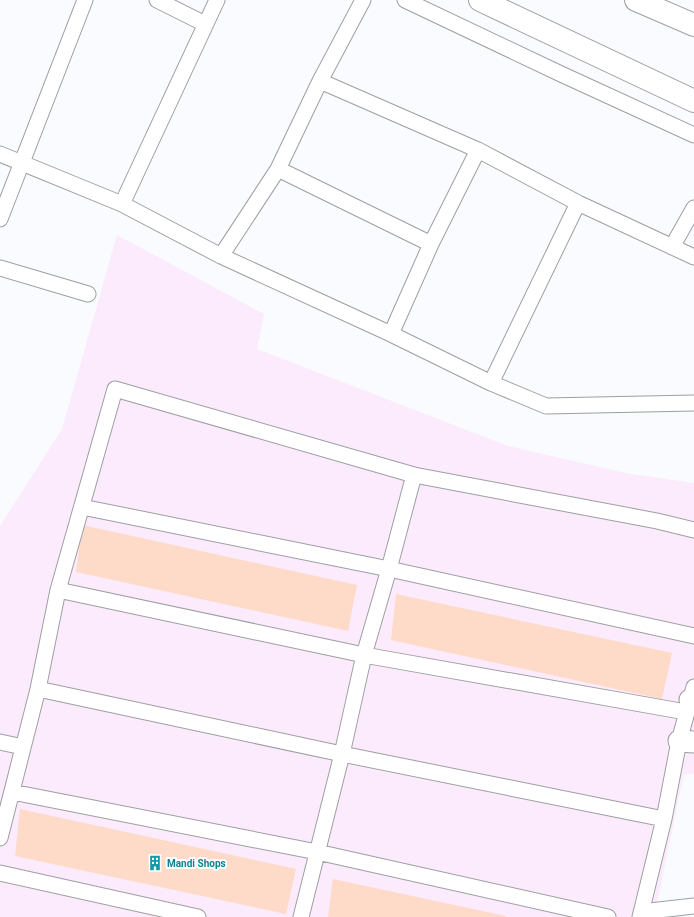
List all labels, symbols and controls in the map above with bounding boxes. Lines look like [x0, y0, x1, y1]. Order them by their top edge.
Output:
building icon: Mandi Shops [146, 854, 164, 872]
place label: Mandi Shops [167, 858, 226, 869]

